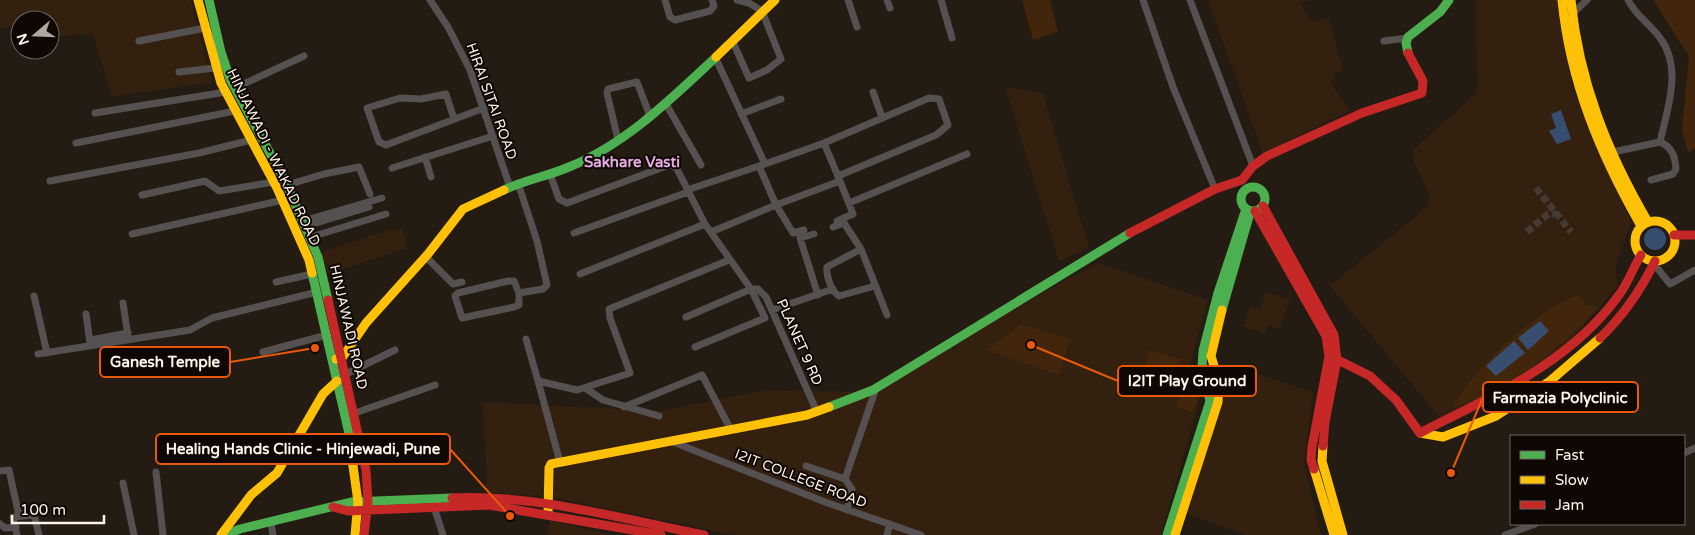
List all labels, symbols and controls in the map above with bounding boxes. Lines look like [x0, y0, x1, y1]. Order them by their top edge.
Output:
north arrow [10, 10, 60, 60]
text: N [13, 31, 33, 47]
street label: HIRAI SITAI ROAD [463, 40, 521, 162]
street label: HINJAWADI - WAKAD ROAD [223, 66, 324, 249]
district label: Sakhare Vasti [584, 153, 680, 171]
street label: HINJAWADI ROAD [326, 263, 371, 391]
street label: PLANET 9 RD [773, 296, 826, 388]
callout: Ganesh Temple [100, 347, 230, 377]
text: Ganesh Temple [110, 353, 220, 372]
callout: I2IT Play Ground [1118, 366, 1256, 396]
text: I2IT Play Ground [1128, 372, 1246, 391]
callout: Farmazia Polyclinic [1483, 382, 1638, 412]
text: Farmazia Polyclinic [1493, 389, 1627, 408]
callout: Healing Hands Clinic - Hinjewadi, Pune [156, 434, 450, 464]
legend [1510, 435, 1685, 525]
text: Healing Hands Clinic - Hinjewadi, Pune [166, 440, 441, 459]
street label: I2IT COLLEGE ROAD [732, 445, 869, 511]
text: Fast [1555, 446, 1585, 464]
text: Slow [1555, 471, 1589, 489]
scale bar [12, 492, 105, 524]
text: Jam [1555, 496, 1584, 514]
text: 100 m [20, 501, 66, 519]

